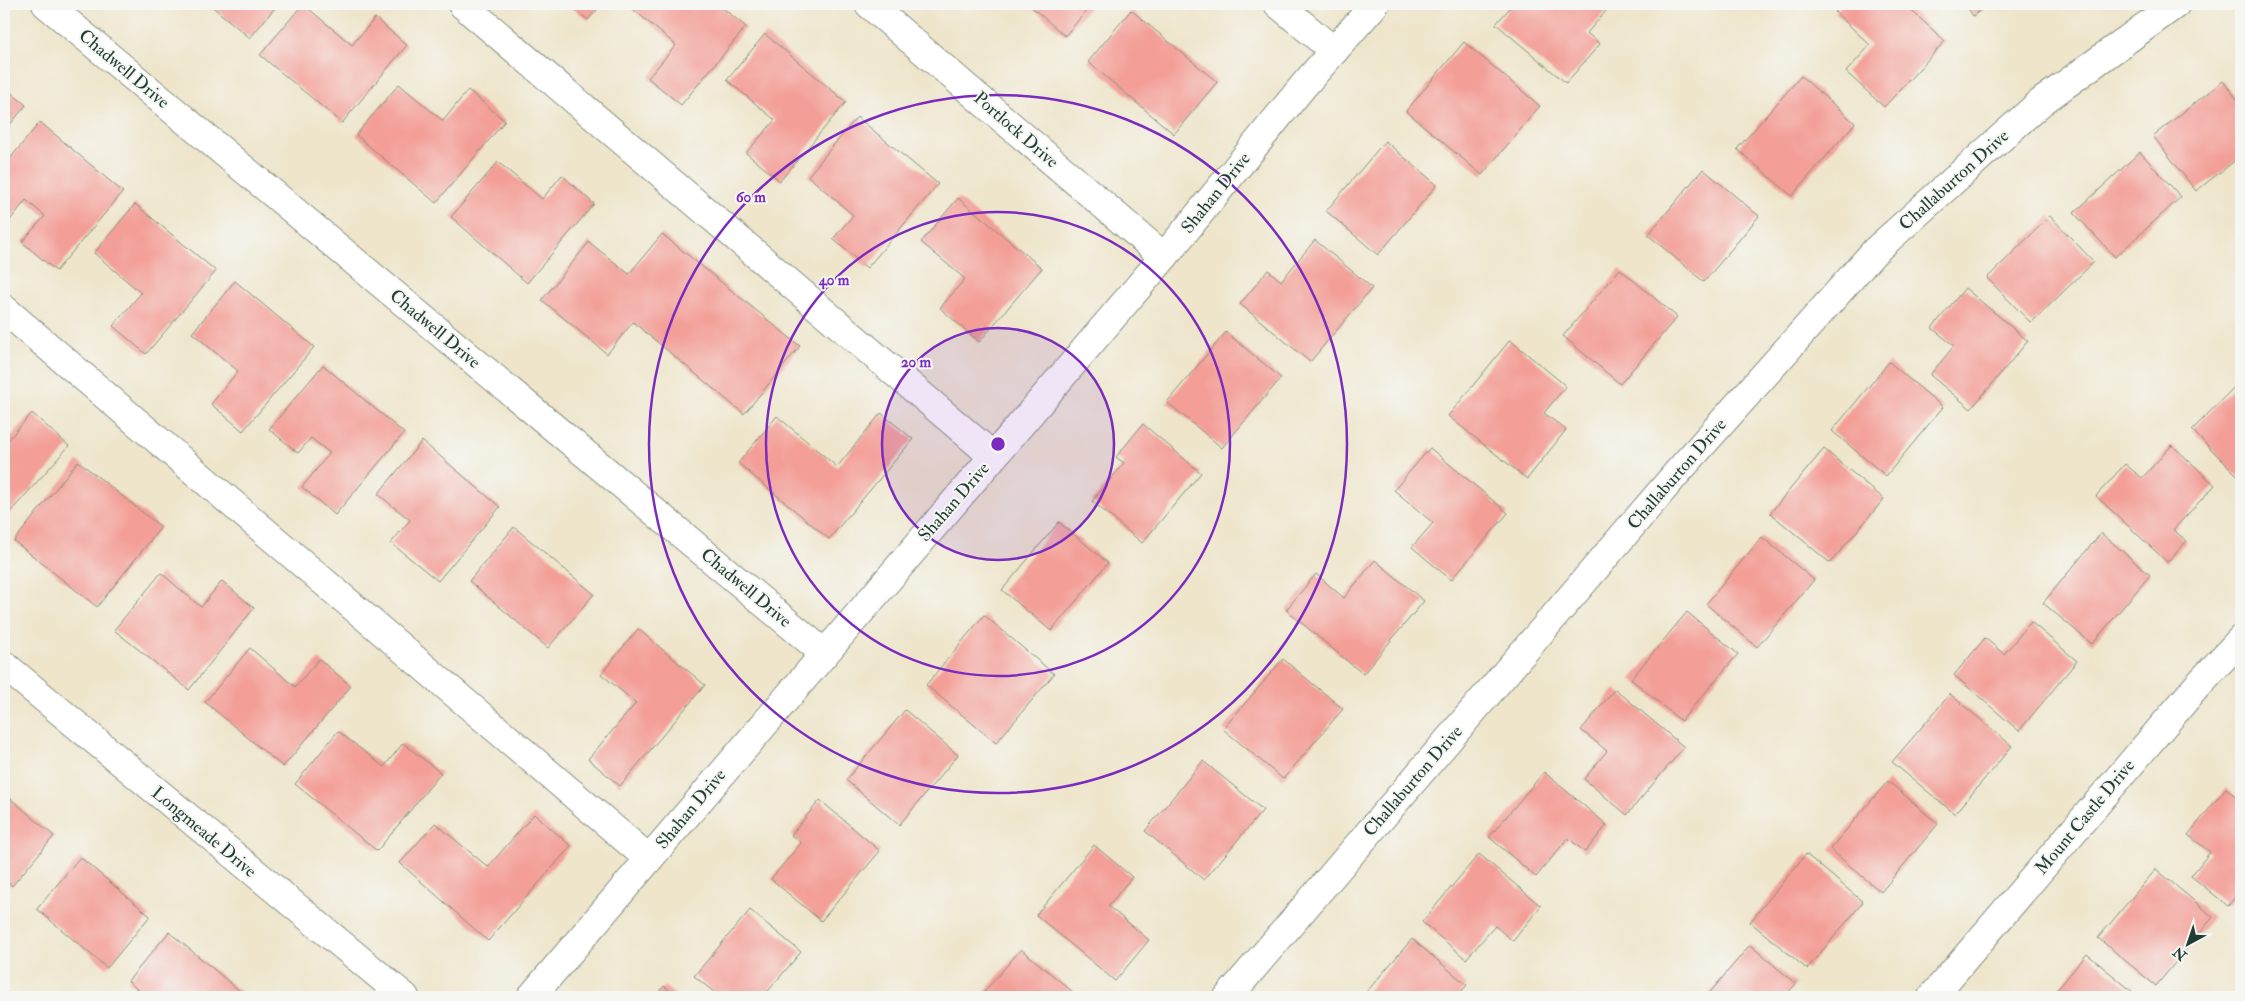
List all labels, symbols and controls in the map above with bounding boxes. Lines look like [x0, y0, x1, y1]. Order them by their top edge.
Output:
street label: Chadwell Drive [74, 24, 174, 114]
street label: Portlock Drive [969, 87, 1064, 174]
street label: Challaburton Drive [1894, 124, 2014, 235]
street label: Shahan Drive [1176, 147, 1256, 238]
text: 60 m [736, 188, 766, 207]
text: 40 m [818, 271, 850, 290]
street label: Chadwell Drive [385, 284, 485, 374]
text: 20 m [901, 353, 931, 372]
street label: Challaburton Drive [1622, 413, 1732, 534]
centre of rings [989, 435, 1007, 453]
street label: Shahan Drive [913, 457, 995, 547]
street label: Chadwell Drive [696, 543, 796, 633]
street label: Challaburton Drive [1358, 720, 1468, 841]
street label: Mount Castle Drive [2030, 754, 2140, 879]
street label: Shahan Drive [651, 764, 732, 854]
street label: Longmeade Drive [147, 781, 262, 883]
north arrow [2162, 918, 2212, 968]
text: N [2169, 943, 2191, 965]

